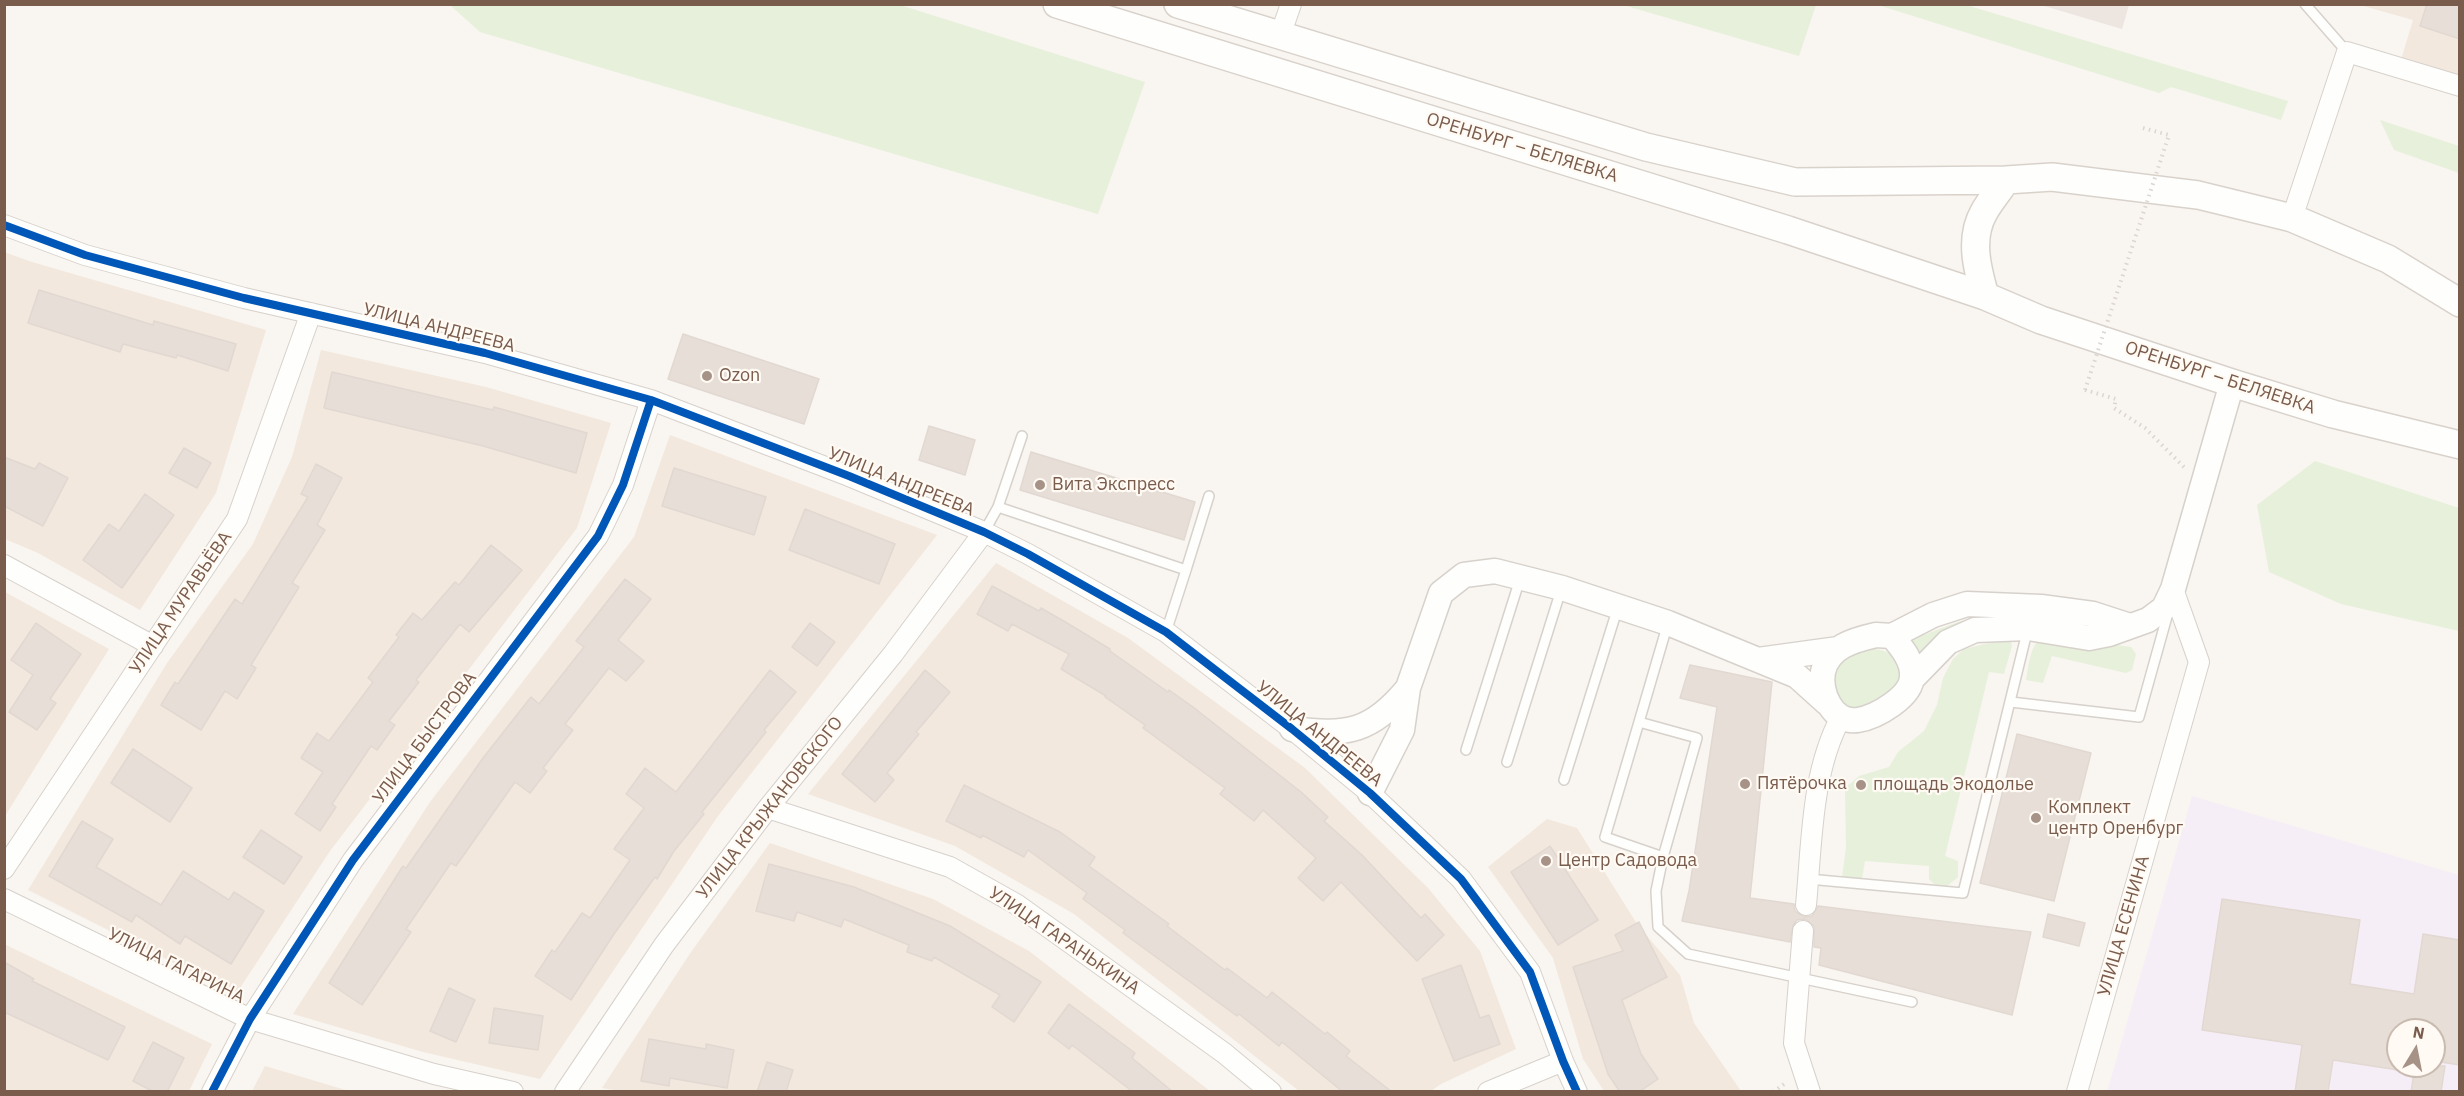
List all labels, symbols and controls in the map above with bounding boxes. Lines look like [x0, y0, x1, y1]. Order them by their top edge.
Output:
street label: ОРЕНБУРГ – БЕЛЯЕВКА [1424, 109, 1620, 187]
street label: УЛИЦА АНДРЕЕВА [361, 299, 517, 357]
street label: ОРЕНБУРГ – БЕЛЯЕВКА [2122, 337, 2318, 419]
place label: Ozon [719, 365, 760, 387]
marker: Ozon [700, 369, 714, 383]
street label: УЛИЦА АНДРЕЕВА [825, 443, 977, 521]
place label: Вита Экспресс [1052, 474, 1175, 496]
marker: Вита Экспресс [1033, 478, 1047, 492]
street label: УЛИЦА МУРАВЬЁВА [125, 528, 237, 678]
street label: УЛИЦА БЫСТРОВА [368, 668, 482, 808]
street label: УЛИЦА АНДРЕЕВА [1252, 676, 1386, 792]
street label: УЛИЦА КРЫЖАНОВСКОГО [692, 713, 848, 903]
place label: Пятёрочка [1757, 773, 1847, 795]
place label: площадь Экодолье [1873, 774, 2034, 796]
marker: Пятёрочка [1738, 777, 1752, 791]
marker: площадь Экодолье [1854, 778, 1868, 792]
place label: Комплект центр Оренбург [2048, 797, 2183, 840]
marker: Комплект центр Оренбург [2029, 811, 2043, 825]
place label: Центр Садовода [1558, 850, 1697, 872]
street label: УЛИЦА ЕСЕНИНА [2094, 853, 2154, 999]
marker: Центр Садовода [1539, 854, 1553, 868]
street label: УЛИЦА ГАРАНЬКИНА [984, 882, 1144, 1000]
street label: УЛИЦА ГАГАРИНА [104, 923, 248, 1009]
north arrow [2386, 1018, 2446, 1078]
text: N [2411, 1021, 2426, 1043]

